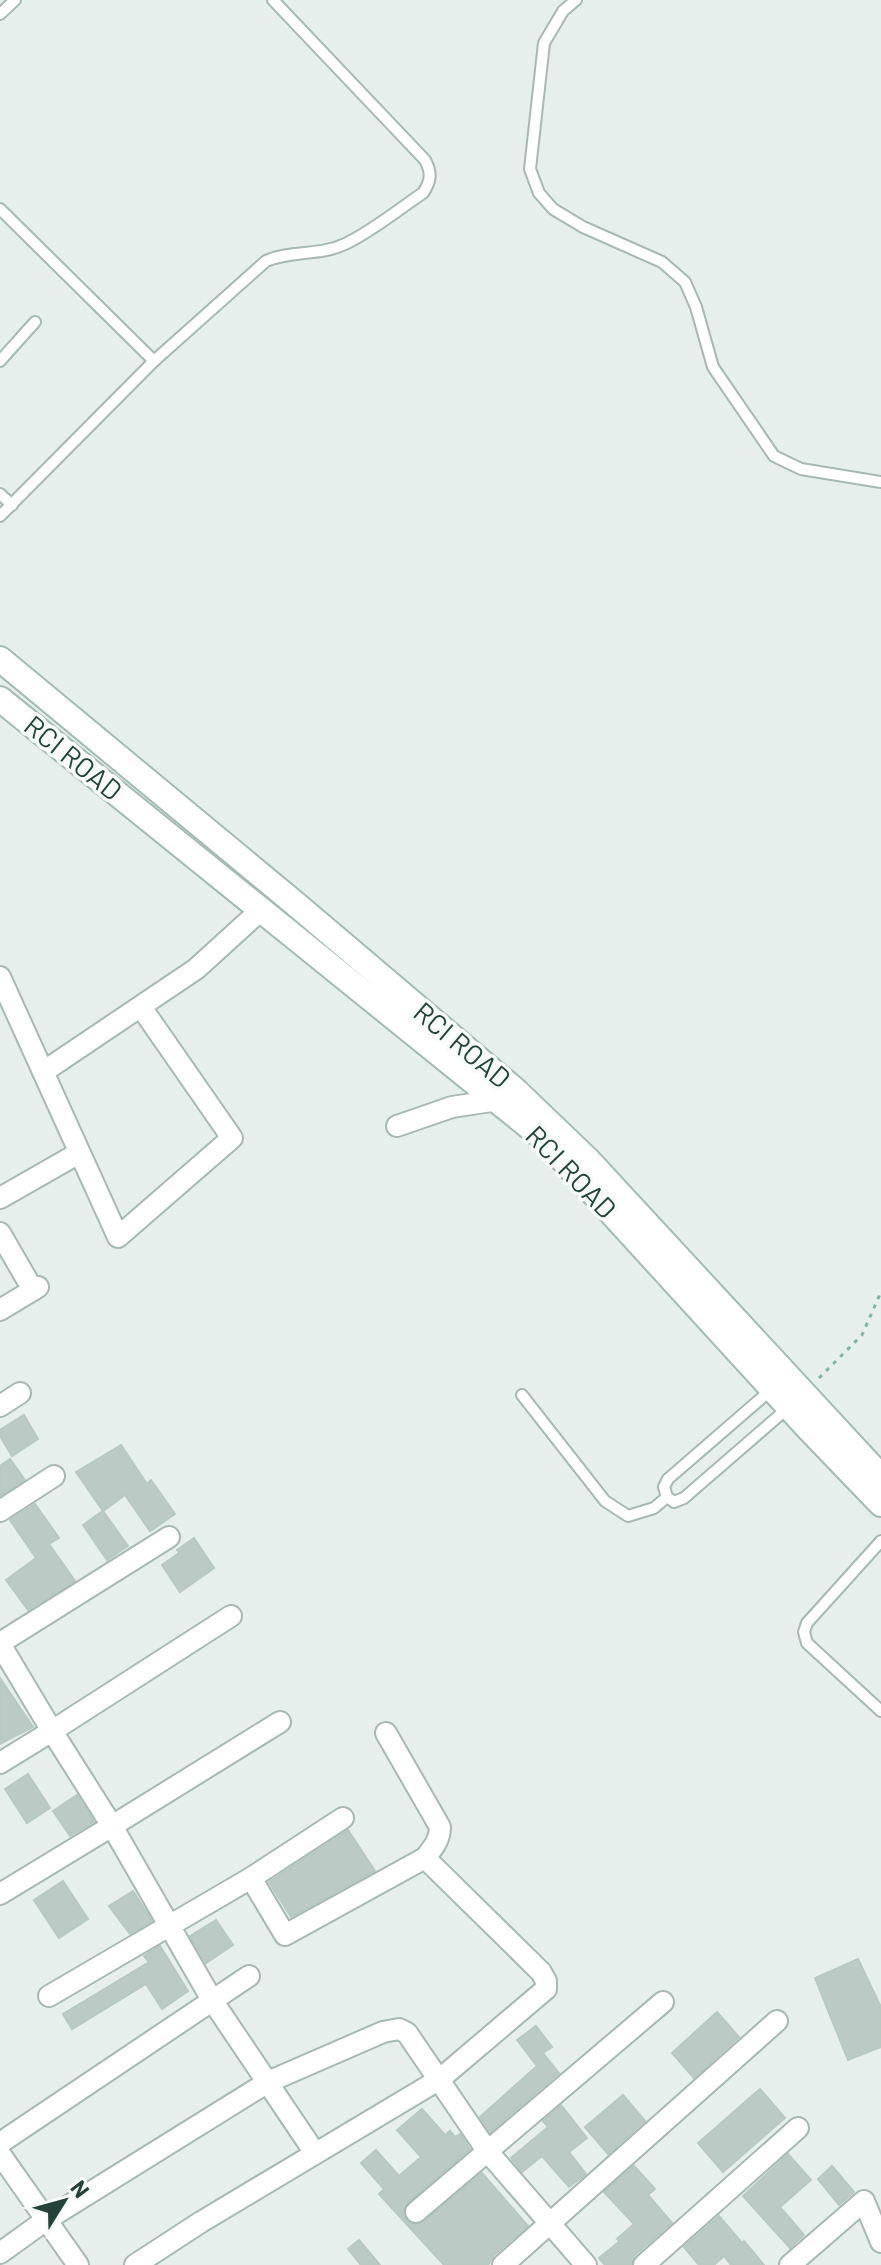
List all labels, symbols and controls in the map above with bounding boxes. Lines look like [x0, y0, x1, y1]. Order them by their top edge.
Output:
street label: RCI ROAD [18, 708, 129, 807]
street label: RCI ROAD [407, 994, 518, 1094]
street label: RCI ROAD [519, 1118, 624, 1225]
north arrow [24, 2161, 104, 2241]
text: N [66, 2175, 96, 2202]

